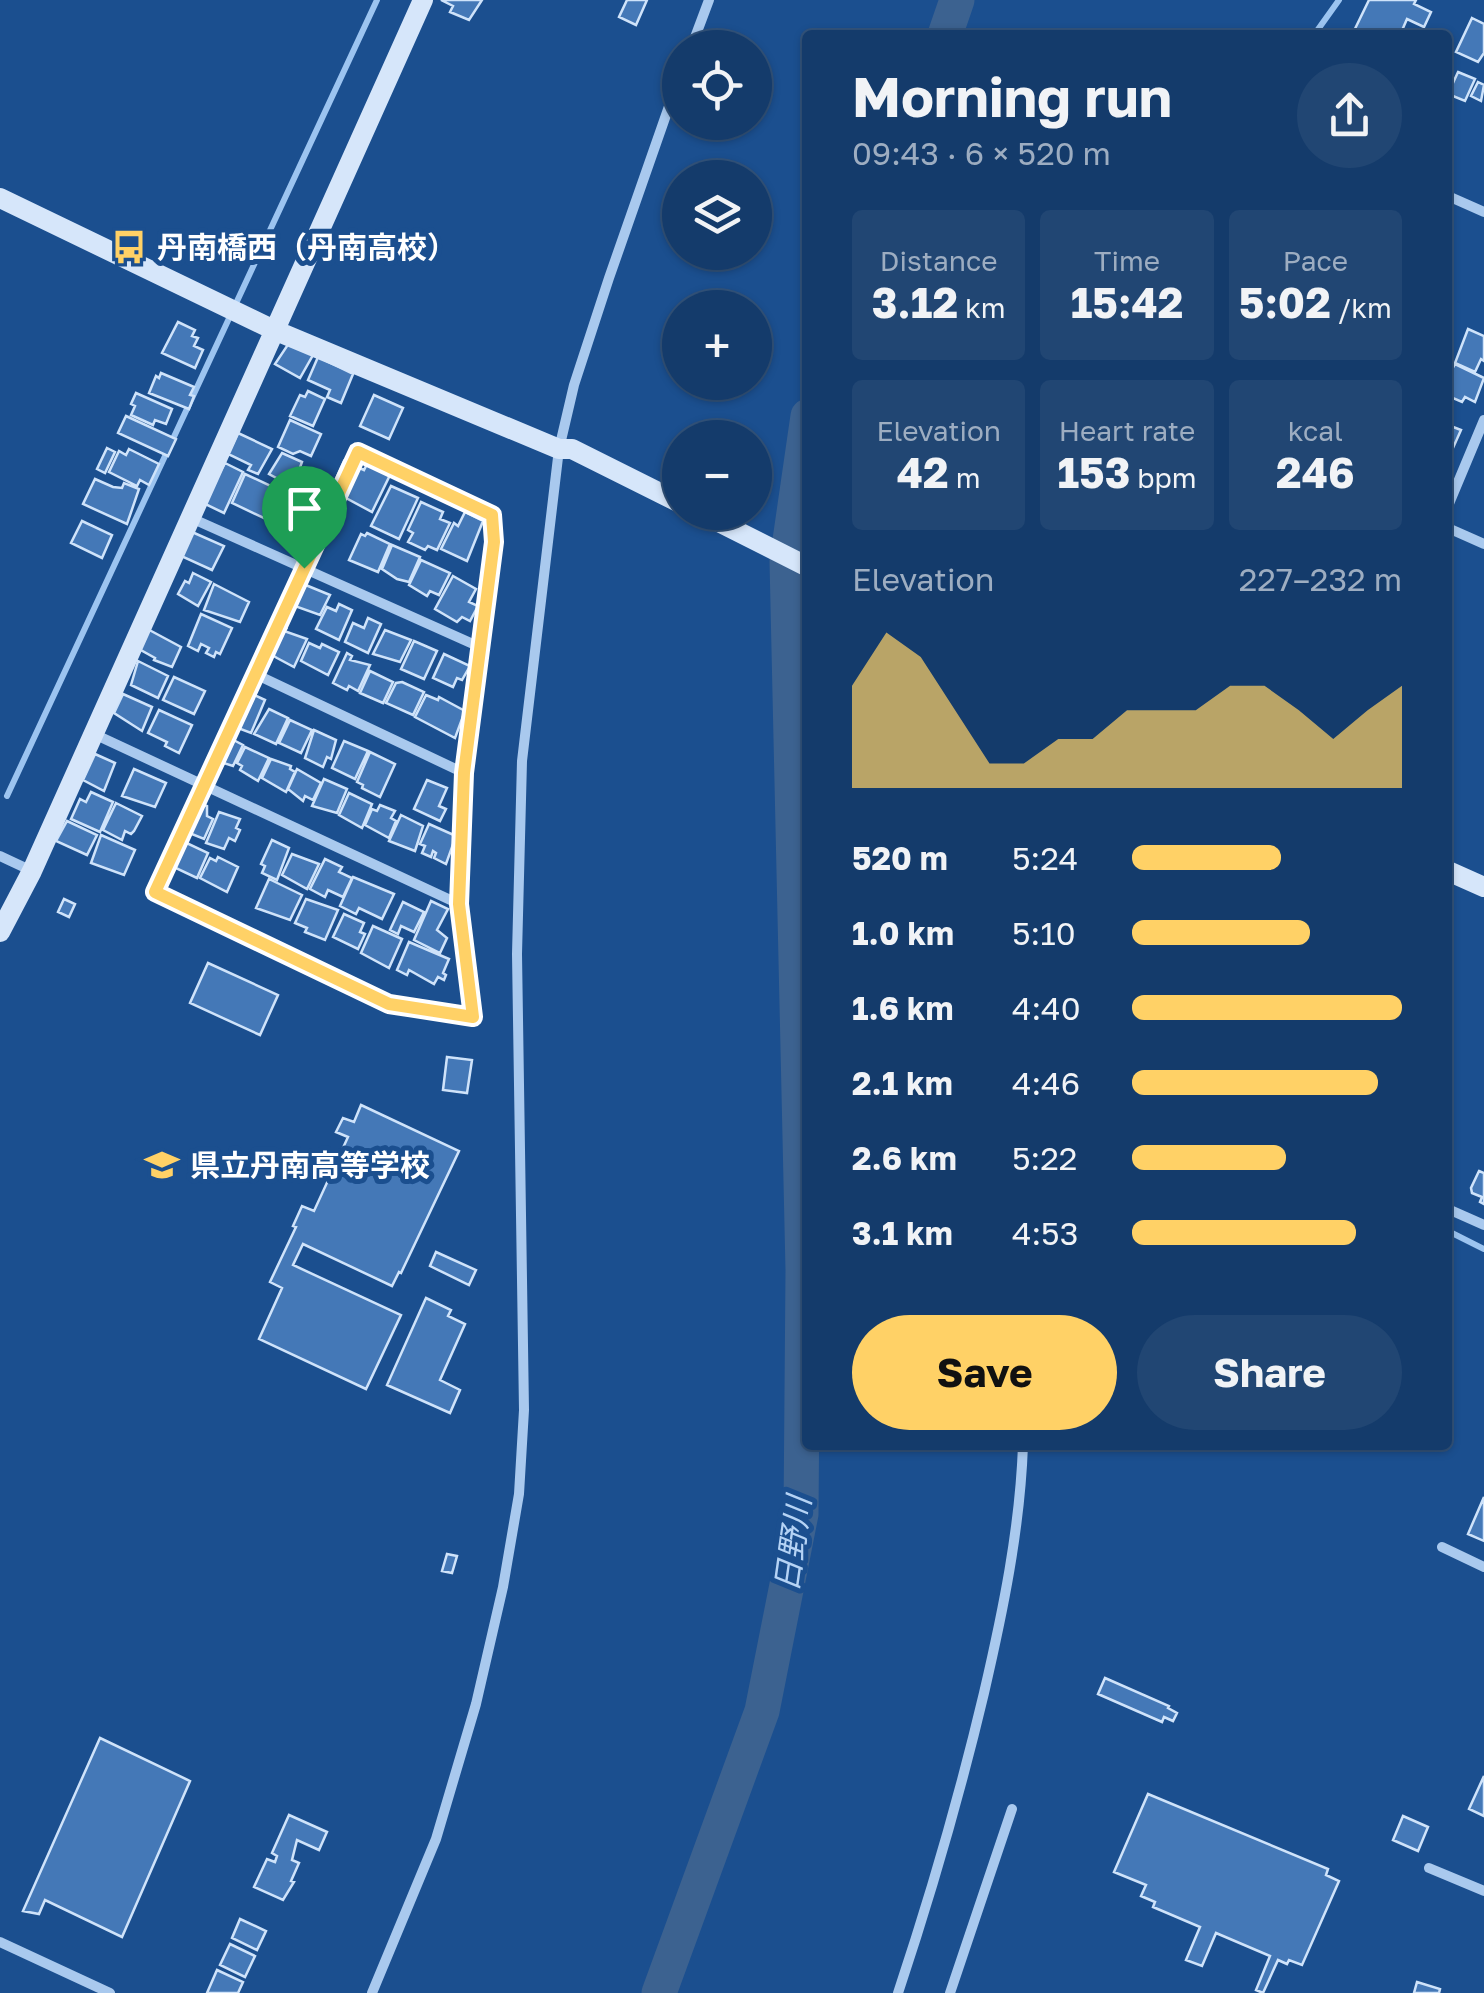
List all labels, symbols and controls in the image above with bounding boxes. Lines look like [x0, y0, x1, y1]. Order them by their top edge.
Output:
map controls [662, 30, 772, 530]
button: locate [662, 30, 772, 140]
text: Morning run [852, 63, 1172, 129]
button: share [1297, 63, 1402, 168]
text: 09:43 · 6 × 520 m [852, 134, 1111, 172]
button: layers [662, 160, 772, 270]
bus stop icon: 丹南橋西（丹南高校） [110, 228, 148, 266]
place label: 丹南橋西（丹南高校） [157, 229, 457, 265]
text: Distance [880, 244, 998, 277]
text: Time [1094, 244, 1160, 277]
text: Pace [1283, 244, 1348, 277]
text: 3.12 [872, 277, 958, 327]
text: 15:42 [1071, 277, 1183, 327]
text: 5:02 [1239, 277, 1331, 327]
button: + [662, 290, 772, 400]
text: km [958, 291, 1006, 324]
text: /km [1331, 291, 1392, 324]
text: Elevation [876, 414, 1001, 447]
text: Heart rate [1059, 414, 1195, 447]
text: kcal [1288, 414, 1343, 447]
button: − [662, 420, 772, 530]
text: 42 [897, 447, 949, 497]
text: 153 [1057, 447, 1130, 497]
text: 246 [1276, 447, 1355, 497]
text: m [949, 461, 980, 494]
text: bpm [1130, 461, 1197, 494]
pin [262, 466, 347, 569]
icon: arrive [277, 481, 332, 536]
text: Elevation [852, 560, 994, 598]
text: 227–232 m [1239, 560, 1402, 598]
text: 520 m [852, 839, 948, 877]
text: 5:24 [1012, 839, 1078, 877]
text: 1.0 km [852, 914, 954, 952]
text: 5:10 [1012, 914, 1076, 952]
text: 1.6 km [852, 989, 954, 1027]
text: 4:40 [1012, 989, 1080, 1027]
text: 2.1 km [852, 1064, 953, 1102]
text: 4:46 [1012, 1064, 1080, 1102]
text: 2.6 km [852, 1139, 957, 1177]
text: 5:22 [1012, 1139, 1077, 1177]
school or university icon: 県立丹南高等学校 [143, 1146, 181, 1184]
place label: 県立丹南高等学校 [190, 1147, 430, 1183]
text: 3.1 km [852, 1214, 953, 1252]
text: 4:53 [1012, 1214, 1078, 1252]
button: Save [852, 1315, 1117, 1430]
button: Share [1137, 1315, 1402, 1430]
water label: 日野川 [767, 1491, 818, 1594]

